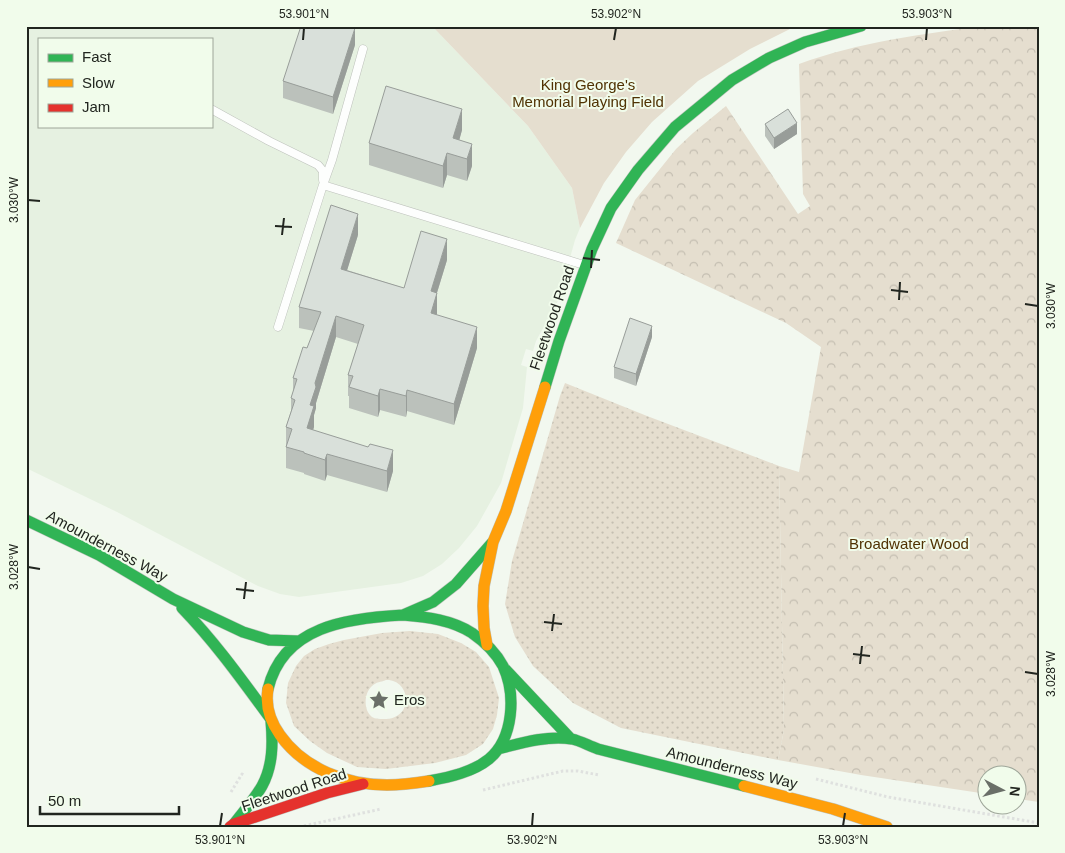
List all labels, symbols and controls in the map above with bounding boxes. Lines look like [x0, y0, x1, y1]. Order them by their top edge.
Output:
text: 53.901°N [279, 7, 329, 21]
text: 53.902°N [591, 7, 641, 21]
text: 53.903°N [902, 7, 952, 21]
legend [38, 38, 212, 128]
text: Fast [82, 48, 112, 65]
text: Slow [82, 74, 115, 91]
park label: King George's Memorial Playing Field [512, 76, 664, 110]
text: Jam [82, 98, 110, 115]
text: 3.030°W [7, 176, 21, 223]
street label: Fleetwood Road [526, 263, 577, 372]
text: 3.030°W [1044, 282, 1058, 329]
street label: Amounderness Way [44, 506, 171, 585]
park label: Broadwater Wood [849, 535, 969, 552]
text: 3.028°W [7, 543, 21, 590]
text: 3.028°W [1044, 650, 1058, 697]
place icon: Eros [368, 689, 390, 711]
place label: Eros [394, 691, 425, 708]
street label: Amounderness Way [665, 743, 800, 792]
street label: Fleetwood Road [239, 765, 348, 814]
north arrow [978, 766, 1028, 816]
scale bar [40, 783, 179, 815]
text: N [1006, 785, 1023, 797]
text: 50 m [48, 792, 81, 809]
text: 53.901°N [195, 833, 245, 847]
text: 53.902°N [507, 833, 557, 847]
text: 53.903°N [818, 833, 868, 847]

